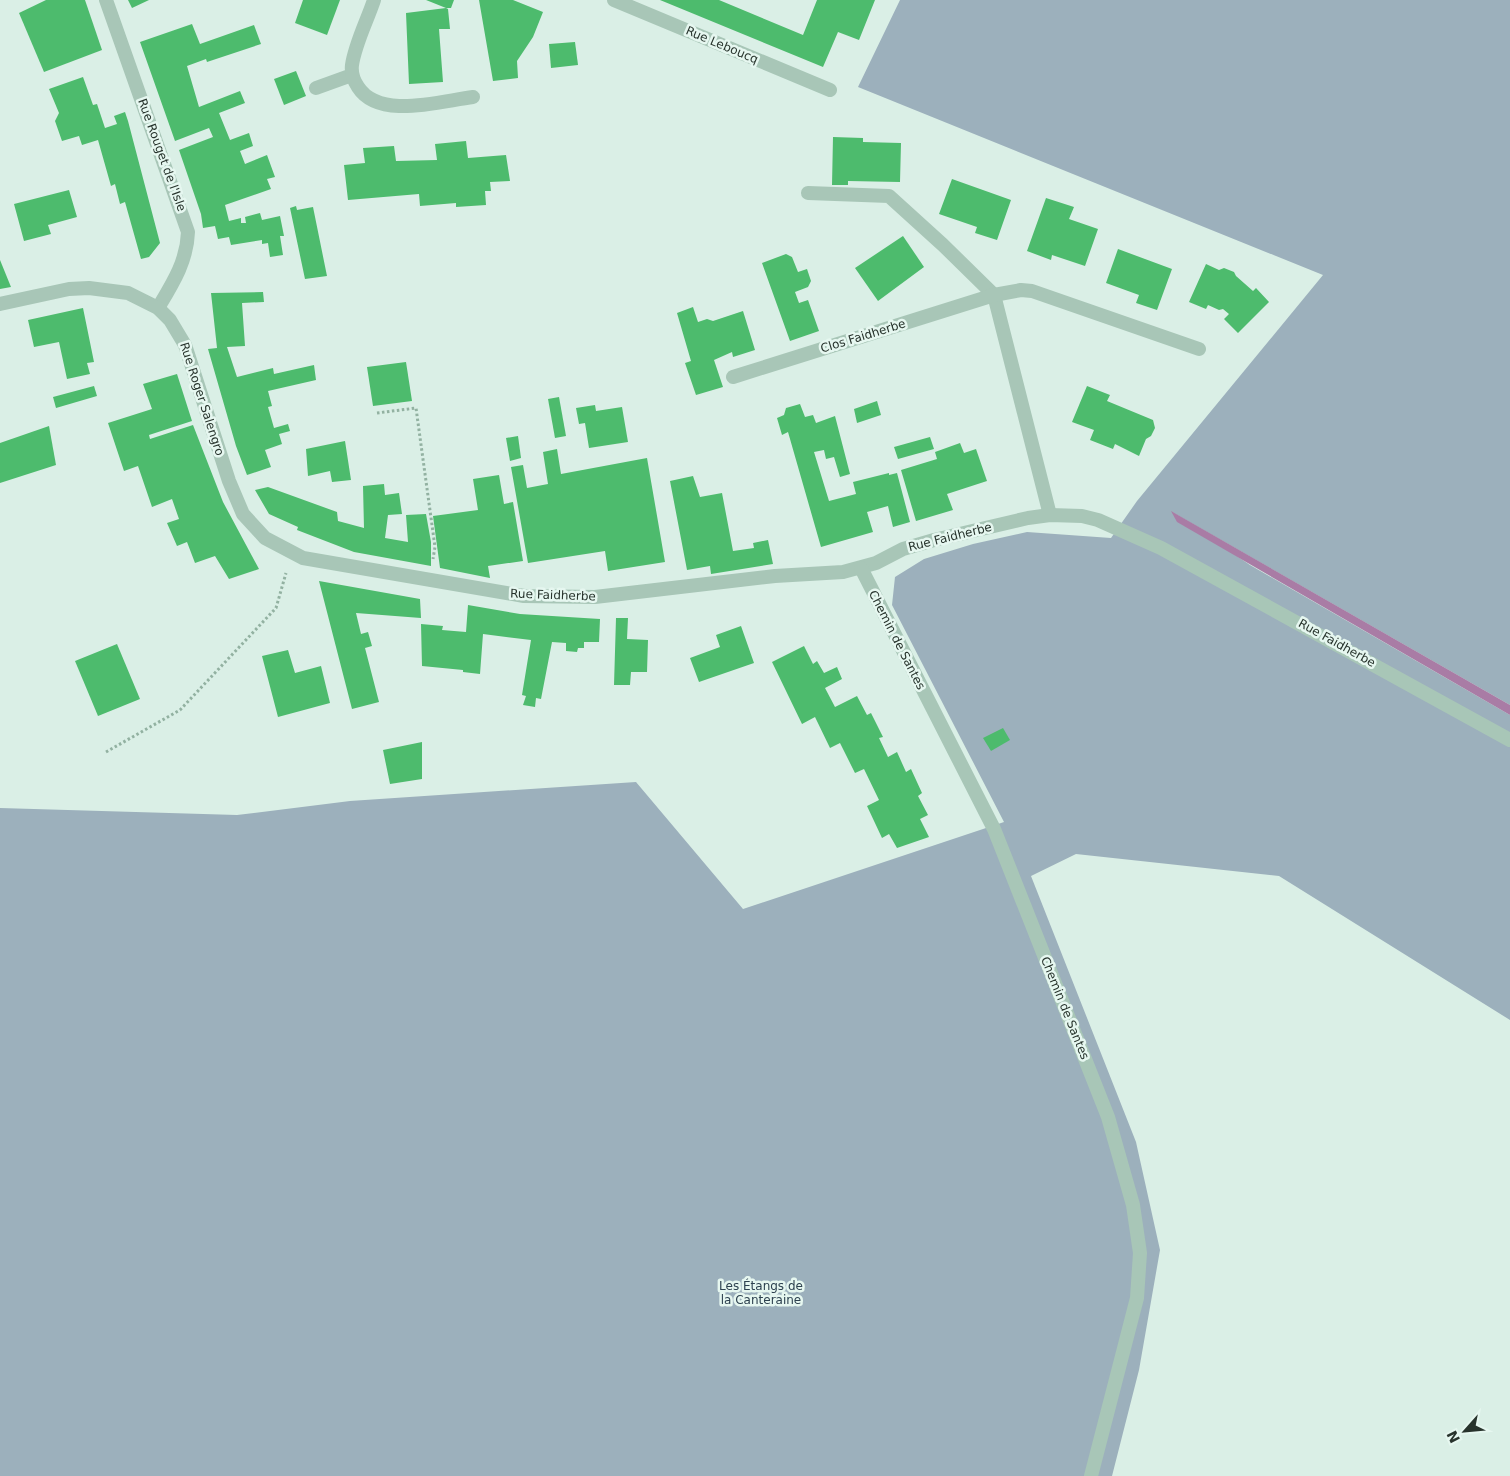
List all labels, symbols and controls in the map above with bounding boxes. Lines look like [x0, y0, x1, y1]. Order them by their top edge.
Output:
street label: Rue Leboucq [684, 23, 760, 67]
street label: Rue Rouget de l'Isle [135, 97, 189, 213]
street label: Clos Faidherbe [819, 316, 907, 356]
street label: Rue Roger Salengro [177, 341, 227, 457]
street label: Rue Faidherbe [907, 520, 993, 554]
street label: Rue Faidherbe [510, 587, 596, 603]
street label: Chemin de Santes [866, 588, 928, 692]
street label: Rue Faidherbe [1296, 616, 1378, 670]
street label: Chemin de Santes [1038, 955, 1092, 1061]
park label: Les Étangs de la Canteraine [719, 1278, 803, 1307]
north arrow [1440, 1406, 1490, 1456]
text: N [1444, 1428, 1463, 1446]

